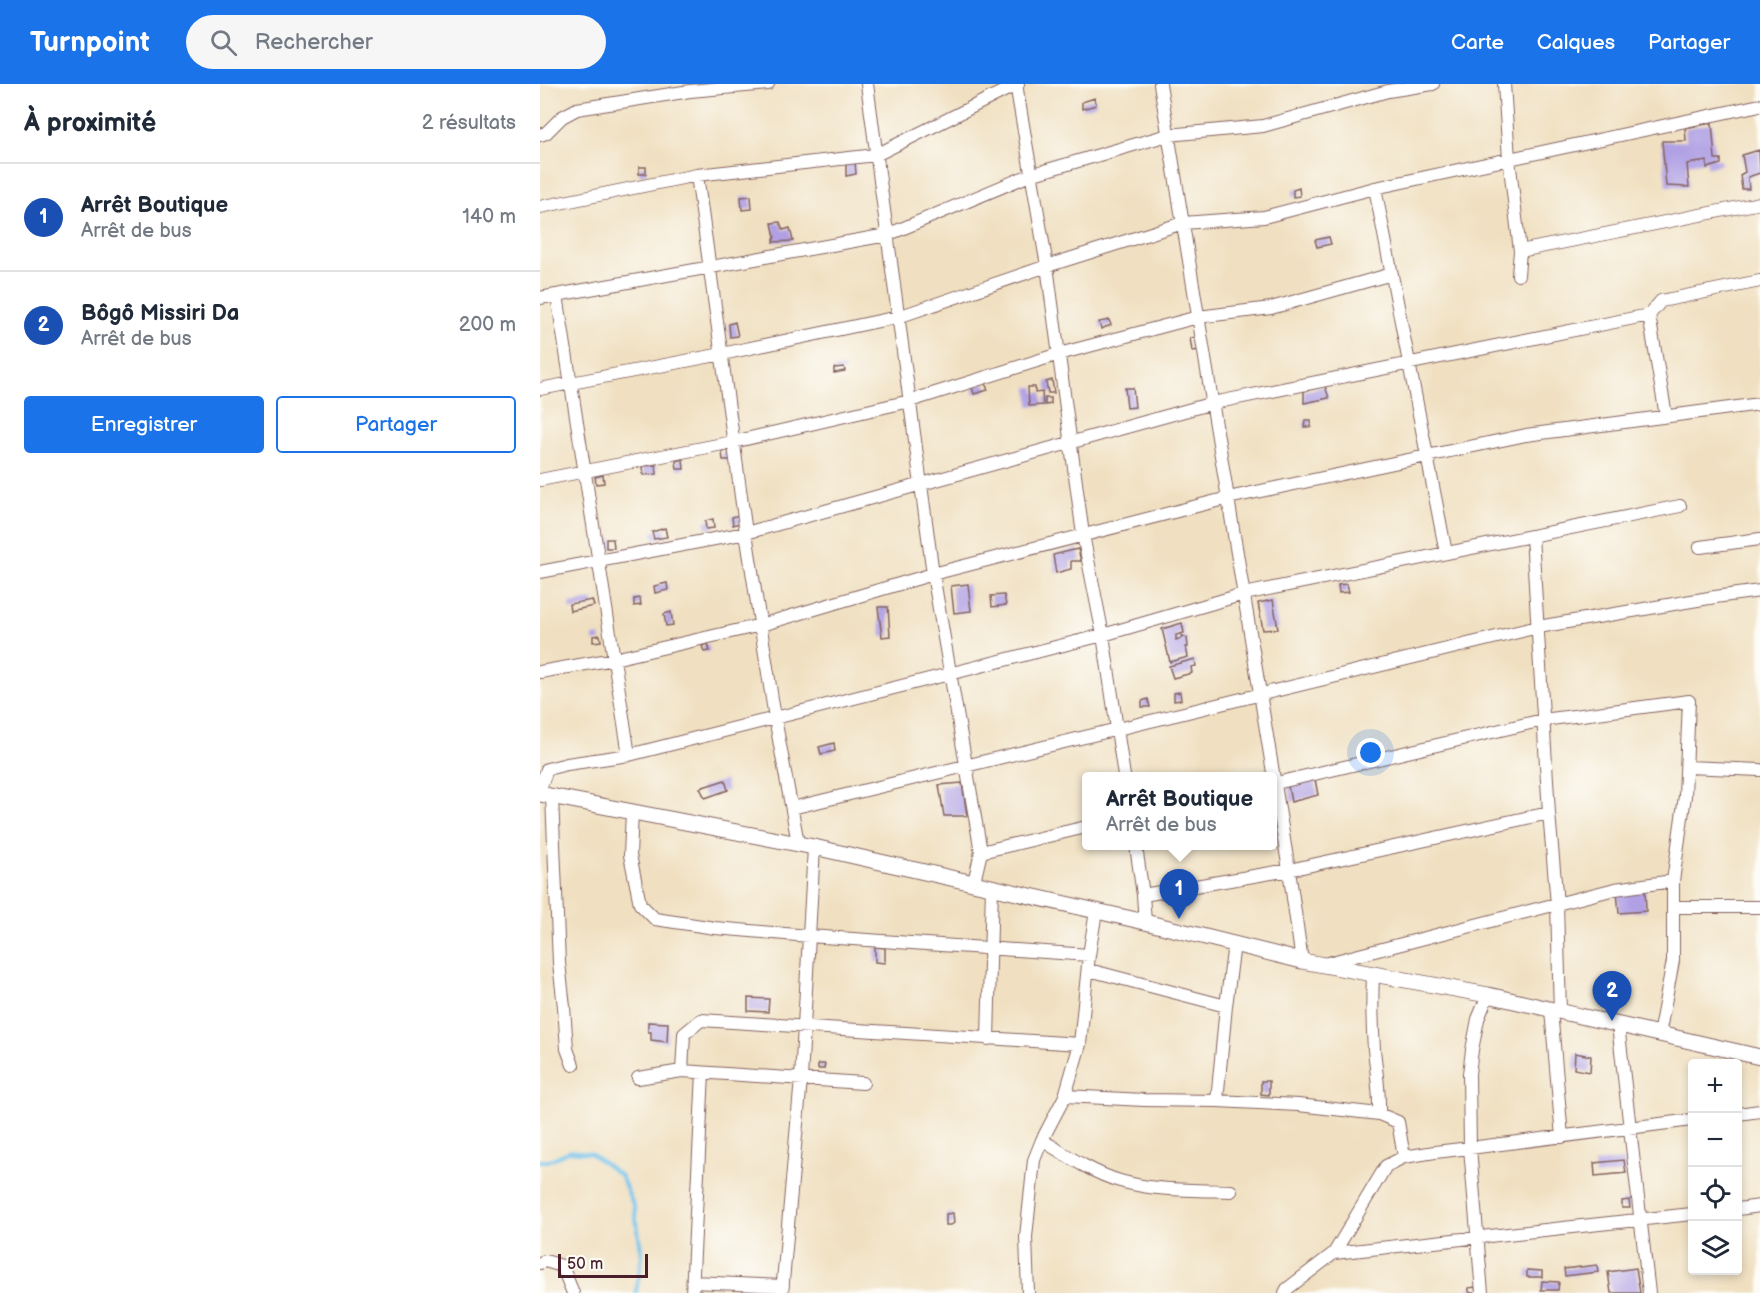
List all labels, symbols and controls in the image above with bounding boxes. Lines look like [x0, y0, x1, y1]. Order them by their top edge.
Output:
search box [186, 15, 606, 69]
text: Turnpoint [30, 26, 150, 59]
icon: search [207, 26, 240, 59]
text: Rechercher [255, 29, 373, 56]
text: Carte [1451, 30, 1504, 55]
text: Calques [1537, 30, 1615, 55]
text: Partager [1648, 30, 1730, 55]
text: À proximité [24, 108, 156, 139]
text: 2 résultats [422, 111, 516, 135]
text: Arrêt Boutique [81, 192, 228, 219]
text: 1 [39, 205, 48, 229]
text: 140 m [462, 205, 516, 229]
text: Arrêt de bus [81, 219, 192, 243]
text: Bôgô Missiri Da [81, 300, 239, 327]
text: 2 [38, 313, 49, 337]
text: 200 m [459, 313, 516, 337]
text: Arrêt de bus [81, 327, 192, 351]
button: Enregistrer [24, 396, 264, 453]
button: Partager [276, 396, 516, 453]
your location [1356, 738, 1385, 767]
popup [1082, 772, 1277, 850]
text: Arrêt Boutique [1106, 786, 1253, 813]
text: Arrêt de bus [1106, 813, 1217, 837]
pin: 1 [1160, 870, 1198, 919]
pin: 2 [1592, 972, 1632, 1021]
map controls [1688, 1059, 1742, 1275]
button: + [1688, 1059, 1742, 1113]
button: − [1688, 1113, 1742, 1167]
button: locate [1688, 1167, 1742, 1221]
button: layers [1688, 1221, 1742, 1275]
scale bar [558, 1251, 648, 1278]
text: 50 m [567, 1255, 603, 1274]

